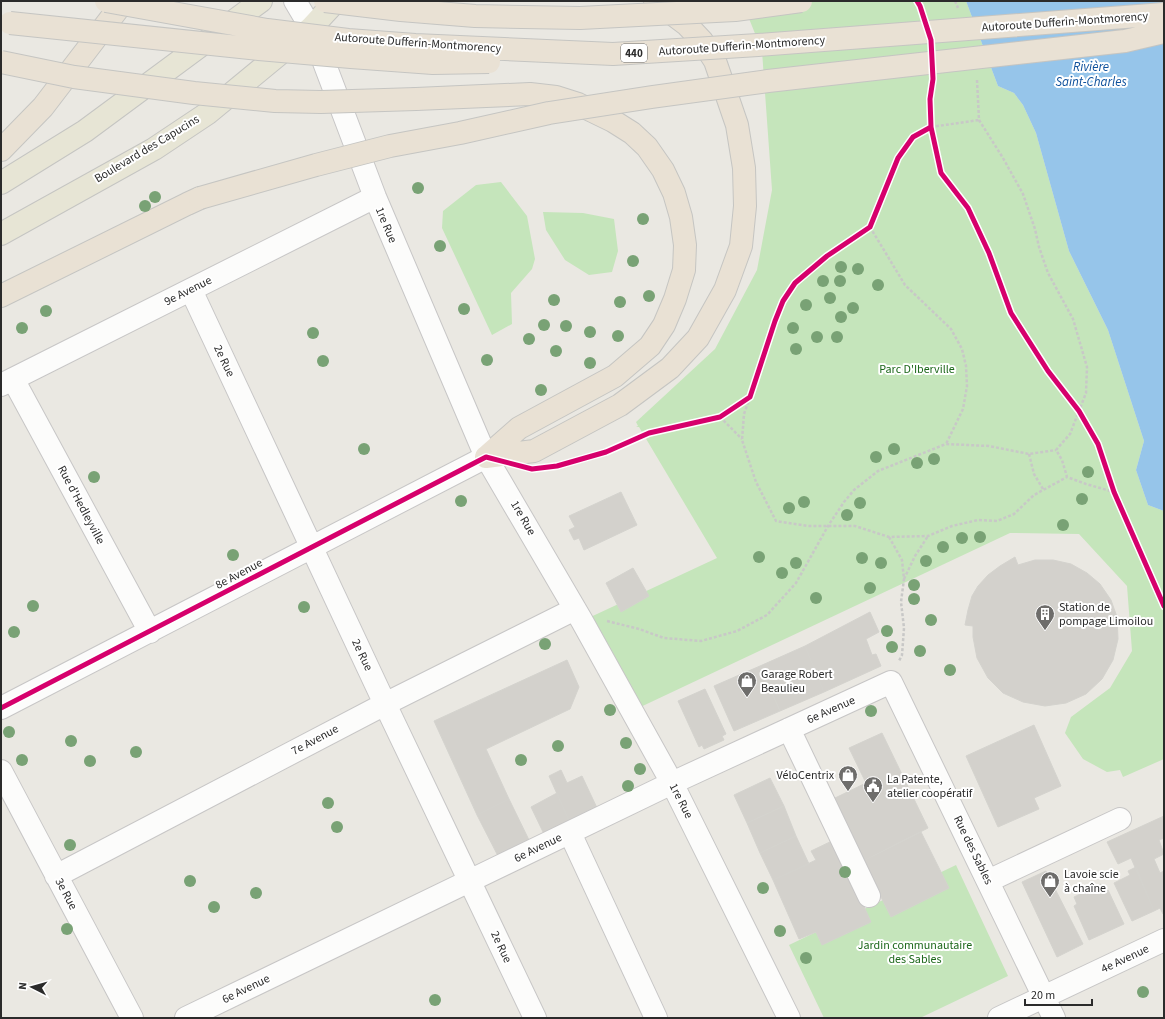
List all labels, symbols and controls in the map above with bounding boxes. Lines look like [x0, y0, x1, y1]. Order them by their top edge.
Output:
street label: Autoroute Dufferin-Montmorency [981, 8, 1149, 36]
street label: Autoroute Dufferin-Montmorency [334, 29, 502, 57]
street label: Autoroute Dufferin-Montmorency [658, 32, 826, 60]
road number: 440 [621, 44, 647, 62]
water label: Rivière Saint-Charles [1055, 58, 1127, 91]
street label: Boulevard des Capucins [91, 111, 203, 187]
street label: 1re Rue [371, 204, 401, 246]
street label: 9e Avenue [161, 272, 215, 310]
street label: 2e Rue [209, 342, 239, 380]
park label: Parc D'Iberville [879, 361, 955, 378]
street label: Rue d'Hedleyville [53, 463, 109, 547]
street label: 1re Rue [506, 497, 540, 539]
street label: 8e Avenue [212, 554, 266, 594]
place label: Station de pompage Limoilou [1059, 599, 1153, 630]
building icon: Station de pompage Limoilou [1034, 603, 1056, 631]
street label: 2e Rue [347, 636, 377, 674]
place label: Garage Robert Beaulieu [761, 666, 833, 697]
shop icon: Garage Robert Beaulieu [736, 670, 758, 698]
street label: 6e Avenue [804, 692, 858, 728]
street label: 7e Avenue [288, 720, 342, 760]
shop icon: VéloCentrix [837, 764, 859, 792]
place label: VéloCentrix [777, 767, 835, 784]
place label: La Patente, atelier coopératif [887, 771, 973, 802]
public building icon: La Patente, atelier coopératif [862, 775, 884, 803]
street label: 1re Rue [665, 780, 697, 822]
street label: Rue des Sables [949, 813, 997, 887]
street label: 6e Avenue [511, 829, 565, 867]
place label: Lavoie scie à chaîne [1064, 866, 1119, 897]
shop icon: Lavoie scie à chaîne [1039, 870, 1061, 898]
street label: 3e Rue [51, 875, 81, 913]
street label: 2e Rue [486, 928, 516, 966]
park label: Jardin communautaire des Sables [858, 937, 972, 968]
street label: 4e Avenue [1098, 940, 1152, 978]
north arrow [12, 967, 52, 1007]
street label: 6e Avenue [219, 970, 273, 1008]
scale bar [1025, 981, 1092, 1007]
text: N [15, 982, 30, 990]
text: 20 m [1031, 987, 1055, 1004]

